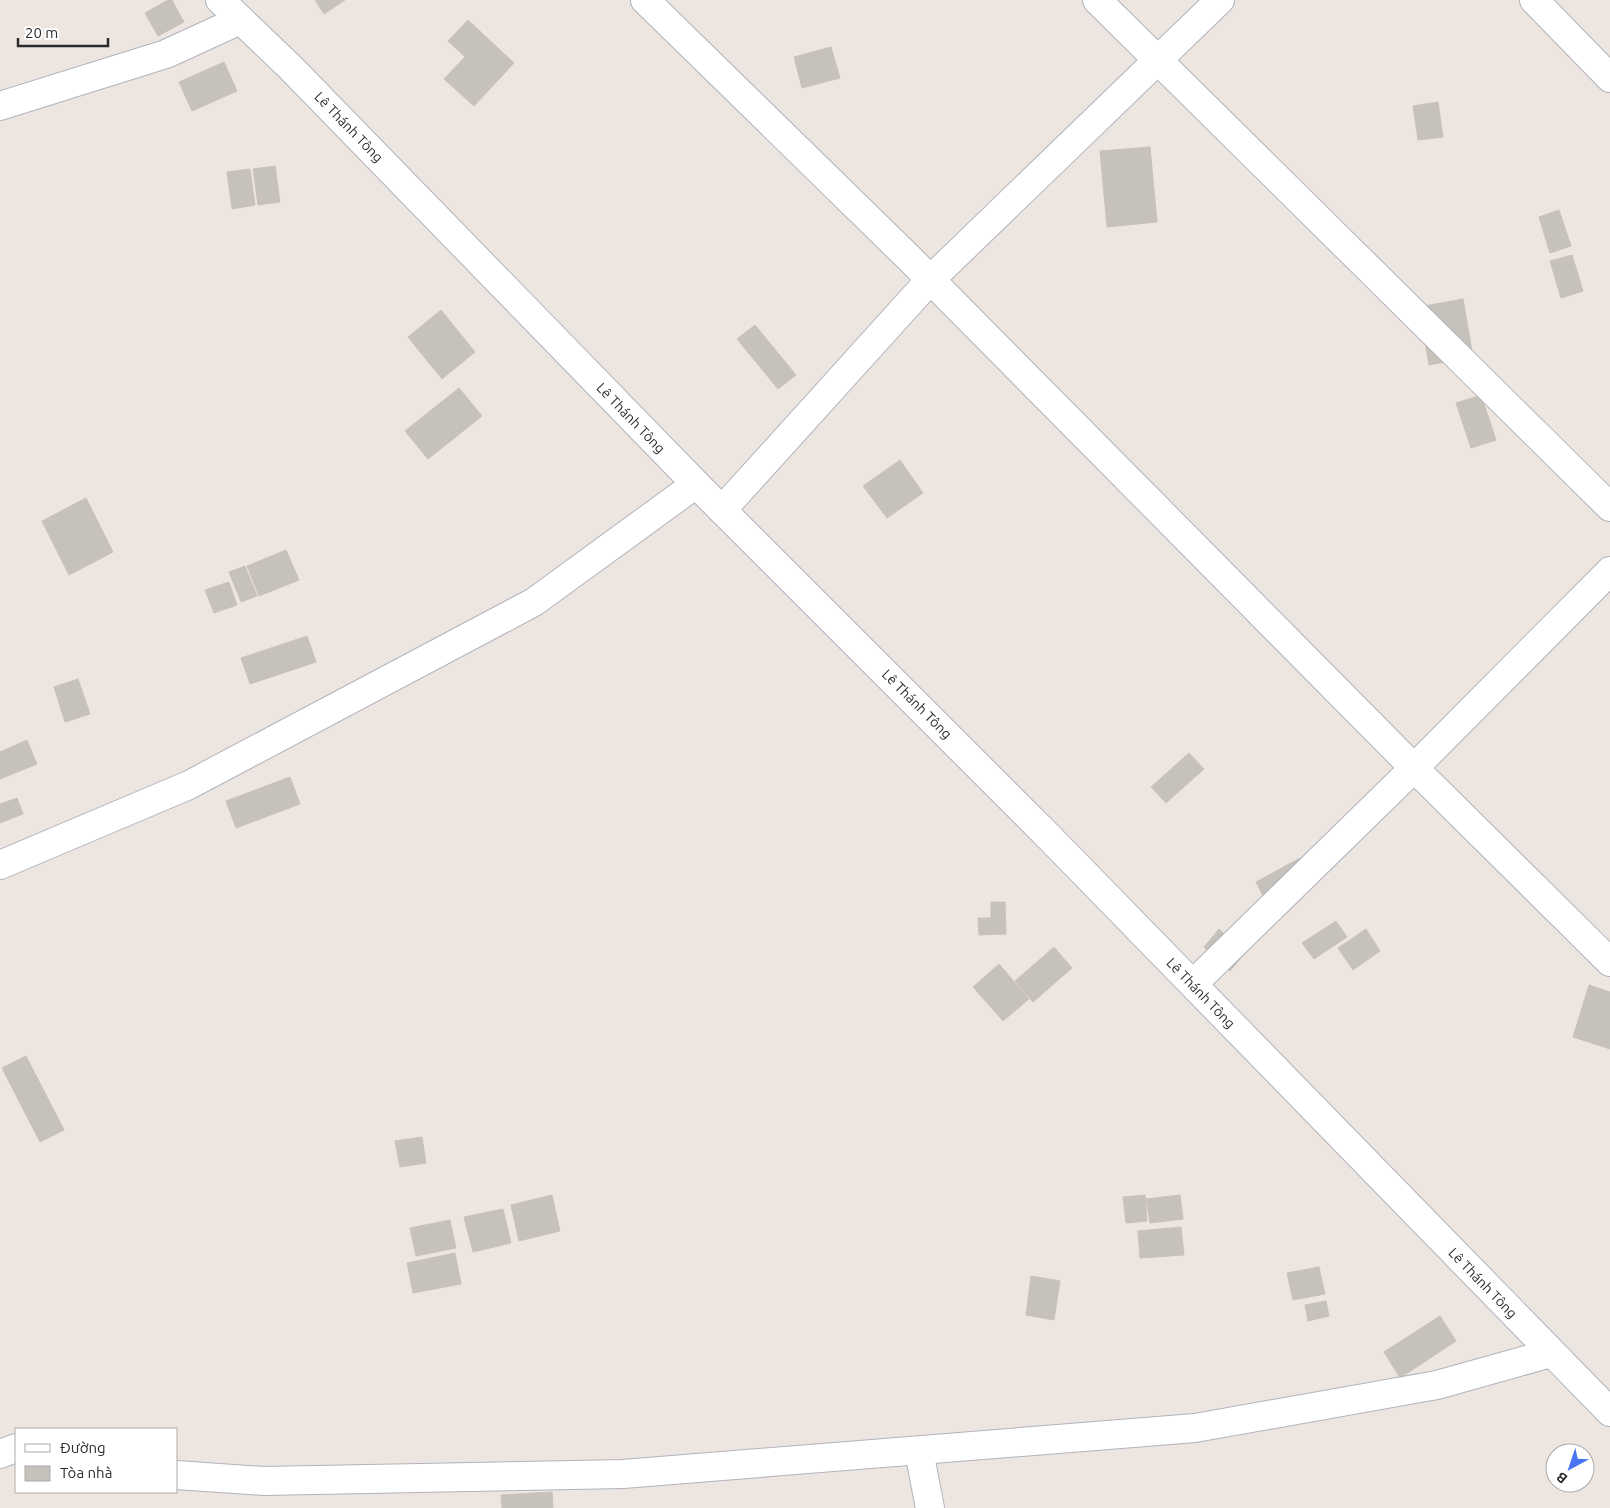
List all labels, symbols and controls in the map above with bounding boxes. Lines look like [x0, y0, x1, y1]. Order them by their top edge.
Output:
scale bar [18, 15, 108, 47]
text: 20 m [25, 24, 58, 41]
street label: Lê Thánh Tông [311, 89, 387, 165]
street label: Lê Thánh Tông [593, 380, 669, 456]
street label: Lê Thánh Tông [879, 666, 955, 742]
street label: Lê Thánh Tông [1163, 955, 1239, 1031]
street label: Lê Thánh Tông [1445, 1245, 1521, 1321]
legend [15, 1428, 178, 1493]
text: Đường [60, 1439, 106, 1456]
north arrow [1545, 1443, 1595, 1493]
text: Tòa nhà [60, 1464, 112, 1481]
text: B [1553, 1469, 1570, 1487]

